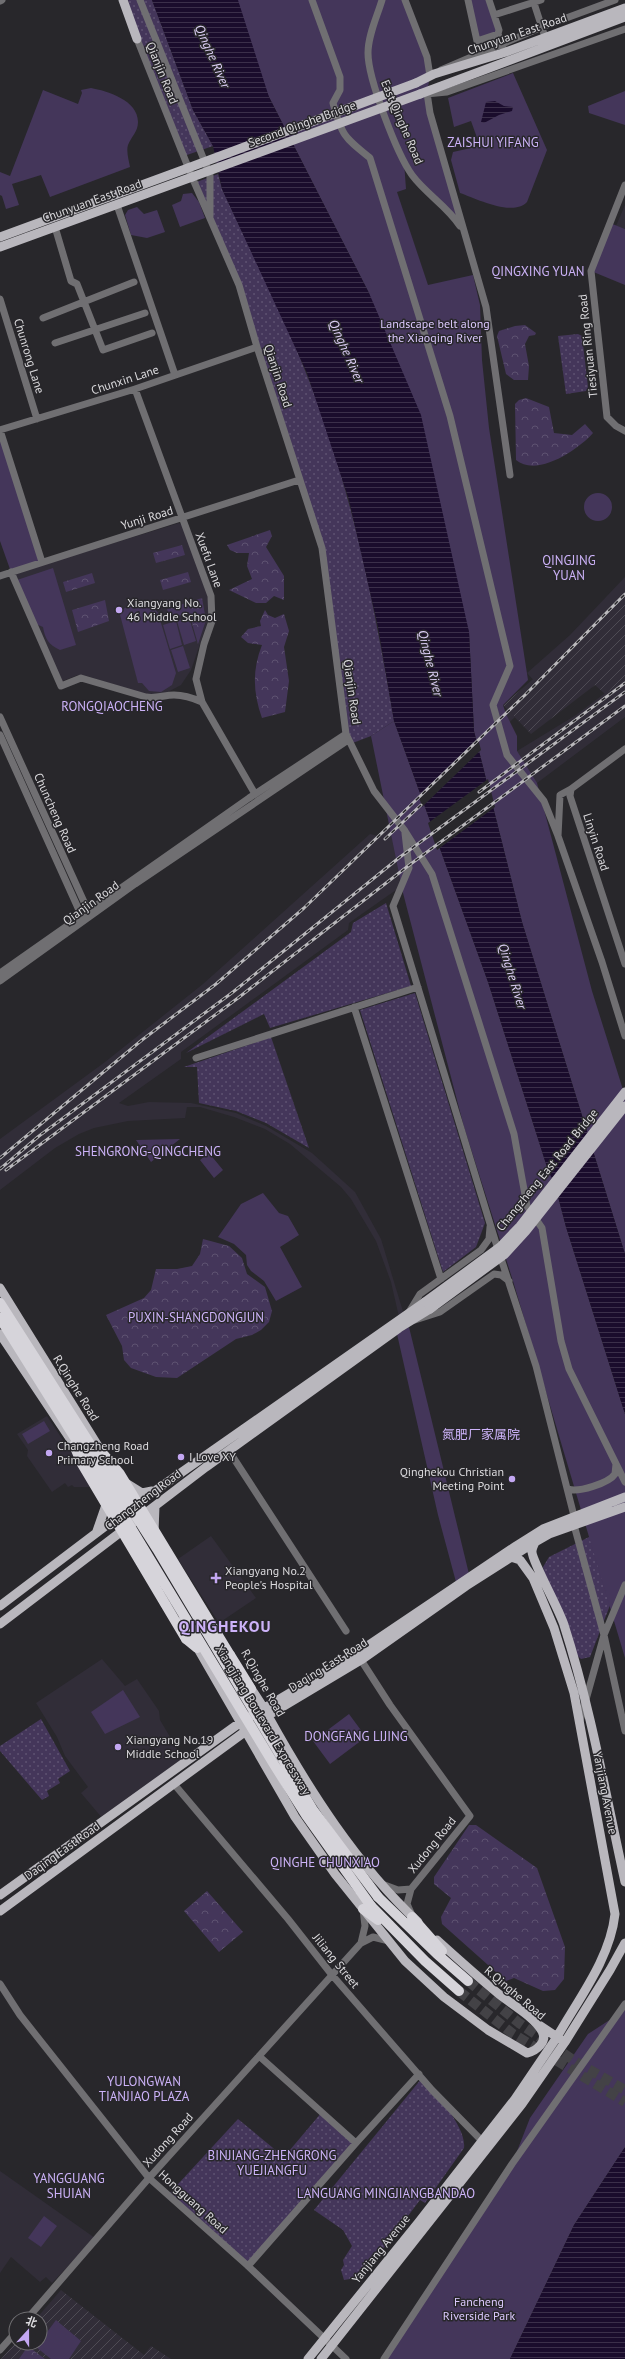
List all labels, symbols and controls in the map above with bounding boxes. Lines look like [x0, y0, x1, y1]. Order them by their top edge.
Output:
street label: Chunyuan East Road [465, 9, 569, 58]
water label: Qinghe River [191, 22, 234, 91]
street label: Qianjin Road [143, 40, 182, 106]
street label: East Qinghe Road [378, 77, 427, 166]
street label: Second Qinghe Bridge [246, 97, 358, 150]
district label: ZAISHUI YIFANG [447, 134, 539, 151]
street label: Chunyuan East Road [40, 176, 143, 225]
district label: QINGXING YUAN [491, 263, 585, 280]
street label: Tiesiyuan Ring Road [575, 294, 600, 399]
street label: Chunrong Lane [11, 316, 48, 395]
park label: Landscape belt along the Xiaoqing River [380, 316, 490, 345]
water label: Qinghe River [325, 317, 368, 386]
street label: Qianjin Road [261, 342, 296, 409]
street label: Chunxin Lane [89, 362, 161, 398]
street label: Yunji Road [119, 502, 175, 533]
street label: Xuefu Lane [193, 530, 226, 590]
district label: QINGJING YUAN [542, 552, 596, 584]
place label: Xiangyang No. 46 Middle School [127, 595, 217, 624]
marker: Xiangyang No. 46 Middle School [114, 605, 124, 615]
water label: Qinghe River [414, 628, 447, 699]
street label: Qianjin Road [341, 658, 364, 725]
district label: RONGQIAOCHENG [61, 698, 163, 715]
street label: Chuncheng Road [31, 770, 80, 855]
street label: Linyin Road [580, 811, 613, 873]
street label: Qianjin Road [60, 877, 122, 928]
water label: Qinghe River [494, 941, 531, 1012]
street label: Changzheng East Road Bridge [493, 1105, 601, 1234]
district label: SHENGRONG-QINGCHENG [75, 1143, 221, 1160]
district label: PUXIN-SHANGDONGJUN [128, 1309, 264, 1326]
street label: R.Qinghe Road [50, 1352, 103, 1424]
district label: 氮肥厂家属院 [442, 1426, 520, 1443]
place label: Changzheng Road Primary School [57, 1438, 149, 1467]
marker: Changzheng Road Primary School [44, 1448, 54, 1458]
place label: I Love XY [189, 1449, 236, 1464]
marker: I Love XY [176, 1452, 186, 1462]
place label: Qinghekou Christian Meeting Point [400, 1464, 504, 1493]
street label: Changzheng Road [101, 1466, 184, 1533]
marker: Qinghekou Christian Meeting Point [507, 1474, 517, 1484]
place label: Xiangyang No.2 People's Hospital [225, 1563, 313, 1592]
marker: Xiangyang No.2 People's Hospital [210, 1572, 222, 1584]
district label: QINGHEKOU [178, 1616, 272, 1636]
street label: Daqing East Road [286, 1634, 370, 1695]
street label: Xiangjiang Boulevard Expressway [213, 1642, 315, 1798]
street label: R.Qinghe Road [238, 1646, 289, 1719]
district label: DONGFANG LIJING [304, 1728, 408, 1745]
place label: Xiangyang No.19 Middle School [126, 1732, 213, 1761]
marker: Xiangyang No.19 Middle School [113, 1742, 123, 1752]
street label: Yanjiang Avenue [590, 1750, 621, 1836]
street label: Xudong Road [404, 1814, 459, 1876]
street label: Daqing East Road [21, 1818, 102, 1883]
district label: QINGHE CHUNXIAO [270, 1854, 380, 1871]
street label: Jiliang Street [309, 1929, 363, 1991]
street label: R.Qinghe Road [482, 1963, 549, 2023]
district label: YULONGWAN TIANJIAO PLAZA [99, 2073, 190, 2105]
street label: Xudong Road [139, 2109, 196, 2170]
district label: BINJIANG-ZHENGRONG YUEJIANGFU [208, 2147, 336, 2179]
street label: Hongguang Road [156, 2167, 231, 2237]
district label: YANGGUANG SHUIAN [33, 2170, 105, 2202]
district label: LANGUANG MINGJIANGBANDAO [297, 2185, 475, 2202]
street label: Yanjiang Avenue [348, 2211, 413, 2286]
park label: Fancheng Riverside Park [443, 2294, 515, 2323]
north arrow [8, 2311, 48, 2351]
text: 北 [24, 2313, 39, 2330]

